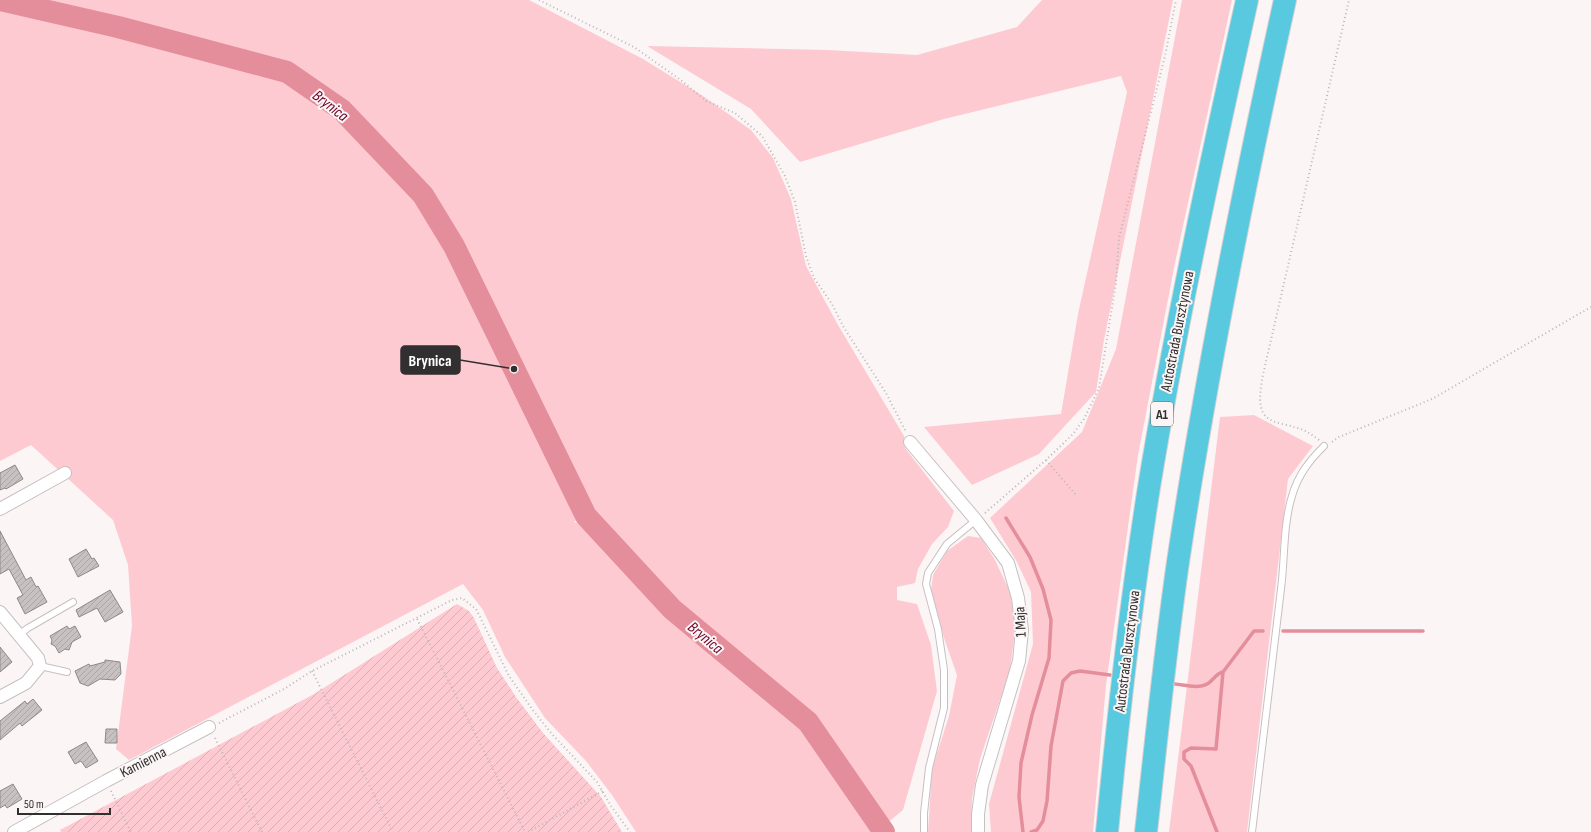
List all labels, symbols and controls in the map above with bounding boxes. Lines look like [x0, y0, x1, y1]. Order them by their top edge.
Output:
water label: Brynica [308, 86, 352, 126]
street label: Autostrada Bursztynowa [1156, 269, 1199, 394]
callout: Brynica [401, 346, 460, 374]
text: Brynica [409, 352, 451, 371]
road number: A1 [1151, 402, 1173, 426]
street label: Autostrada Bursztynowa [1111, 589, 1144, 714]
street label: 1 Maja [1010, 606, 1031, 638]
water label: Brynica [684, 618, 727, 659]
street label: Kamienna [117, 743, 170, 782]
scale bar [18, 790, 110, 816]
text: 50 m [24, 797, 44, 812]

